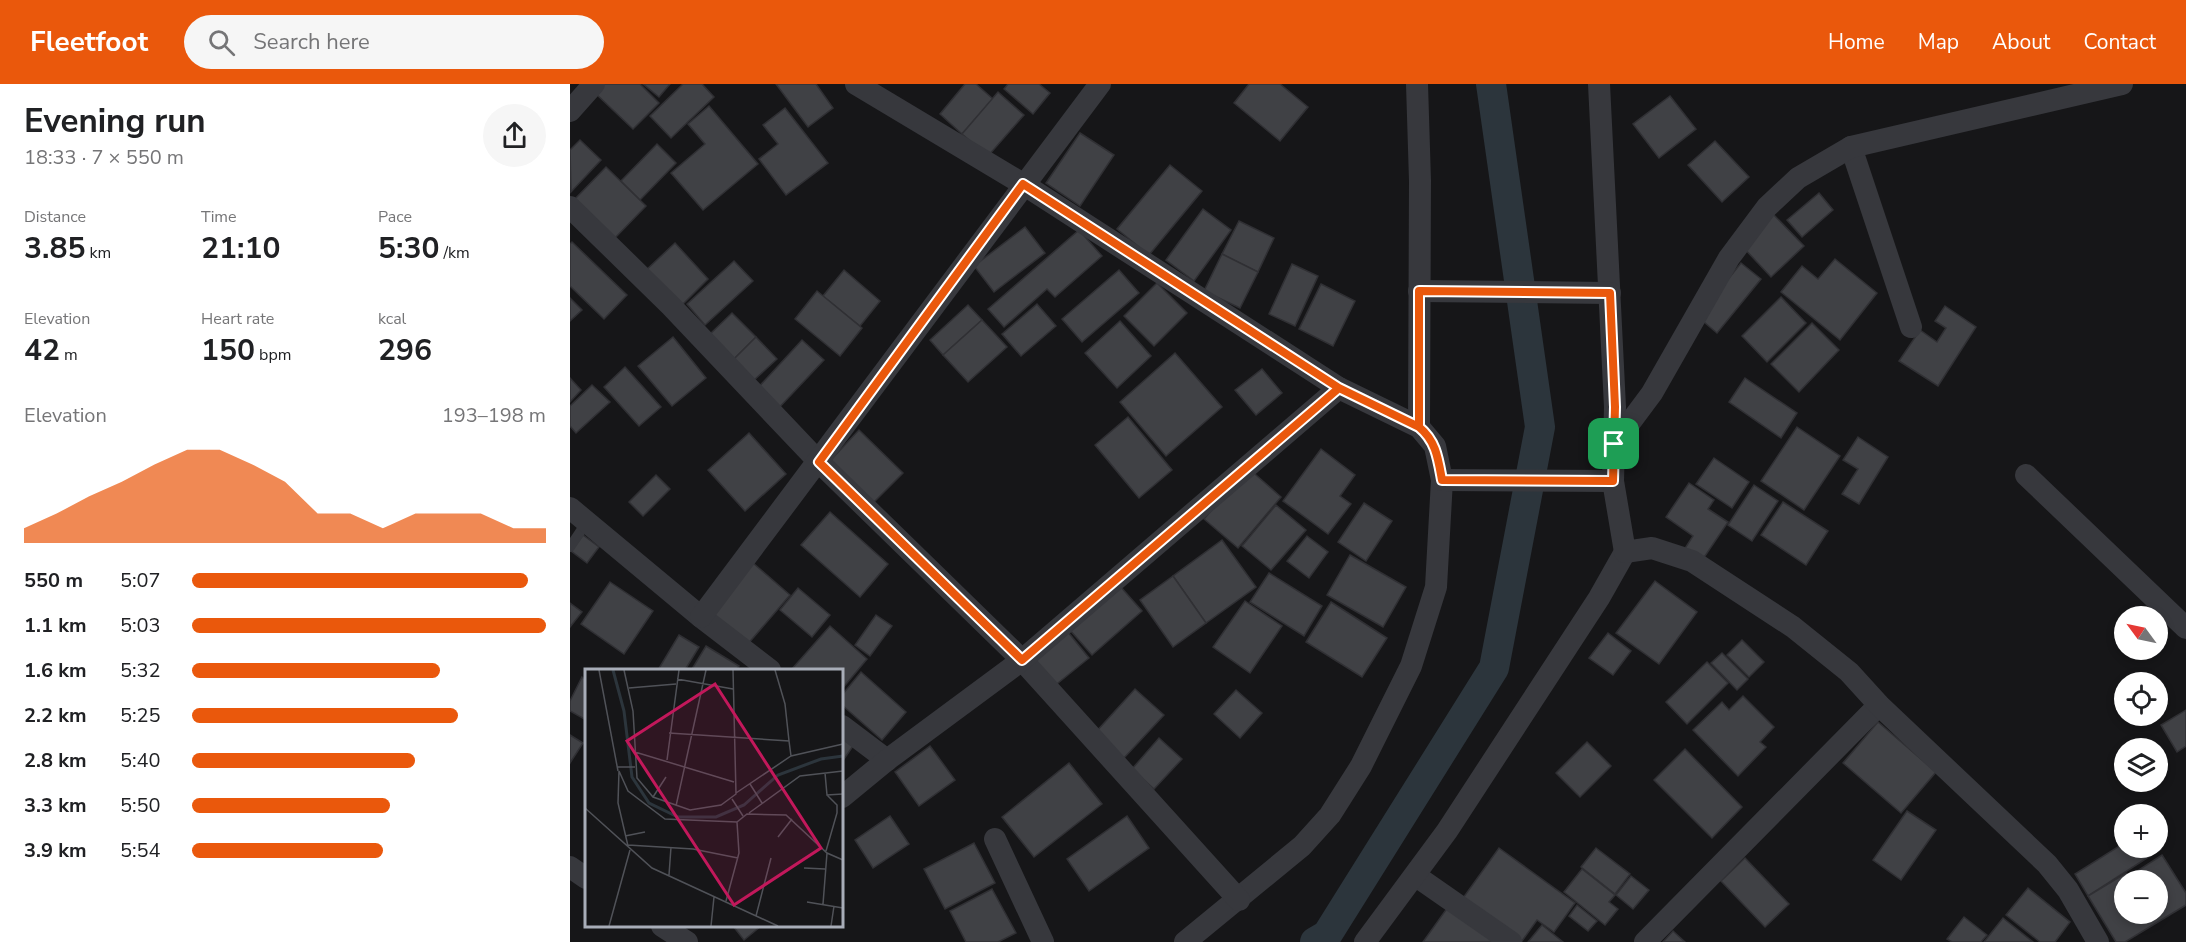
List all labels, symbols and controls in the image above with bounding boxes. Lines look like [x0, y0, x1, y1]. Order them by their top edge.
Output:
search box [184, 15, 604, 69]
text: Fleetfoot [30, 23, 148, 61]
icon: search [205, 26, 238, 59]
text: Search here [253, 27, 370, 57]
text: Home [1828, 28, 1885, 56]
text: Map [1918, 28, 1959, 56]
text: About [1992, 28, 2050, 56]
text: Contact [2083, 28, 2156, 56]
text: Evening run [24, 99, 206, 144]
button: share [483, 104, 546, 167]
text: 18:33 · 7 × 550 m [24, 144, 184, 171]
text: Distance [24, 206, 86, 228]
text: Time [201, 206, 237, 228]
text: Pace [378, 206, 412, 228]
text: 3.85 [24, 228, 85, 269]
text: 21:10 [201, 228, 280, 269]
text: 5:30 [378, 228, 439, 269]
text: km [85, 242, 111, 264]
text: /km [439, 242, 470, 264]
text: Elevation [24, 308, 90, 330]
text: Heart rate [201, 308, 274, 330]
text: kcal [378, 308, 406, 330]
text: 42 [24, 330, 60, 371]
text: 150 [201, 330, 255, 371]
text: 296 [378, 330, 432, 371]
text: m [60, 344, 78, 366]
text: bpm [255, 344, 291, 366]
text: Elevation [24, 402, 107, 429]
text: 193–198 m [442, 402, 546, 429]
pin [1588, 418, 1639, 469]
icon: arrive [1597, 427, 1630, 460]
text: 550 m [24, 567, 83, 594]
text: 5:07 [120, 567, 161, 594]
north arrow [2114, 606, 2168, 660]
map controls [2114, 606, 2168, 924]
text: 1.1 km [24, 612, 87, 639]
text: 5:03 [120, 612, 161, 639]
text: 1.6 km [24, 657, 87, 684]
text: 5:32 [120, 657, 161, 684]
inset map [585, 669, 843, 927]
button: locate [2114, 672, 2168, 726]
text: 2.2 km [24, 702, 87, 729]
text: 5:25 [120, 702, 161, 729]
button: layers [2114, 738, 2168, 792]
text: 2.8 km [24, 747, 87, 774]
text: 5:40 [120, 747, 161, 774]
text: 3.3 km [24, 792, 87, 819]
text: 5:50 [120, 792, 161, 819]
button: + [2114, 804, 2168, 858]
text: 3.9 km [24, 837, 87, 864]
text: 5:54 [120, 837, 161, 864]
button: − [2114, 870, 2168, 924]

